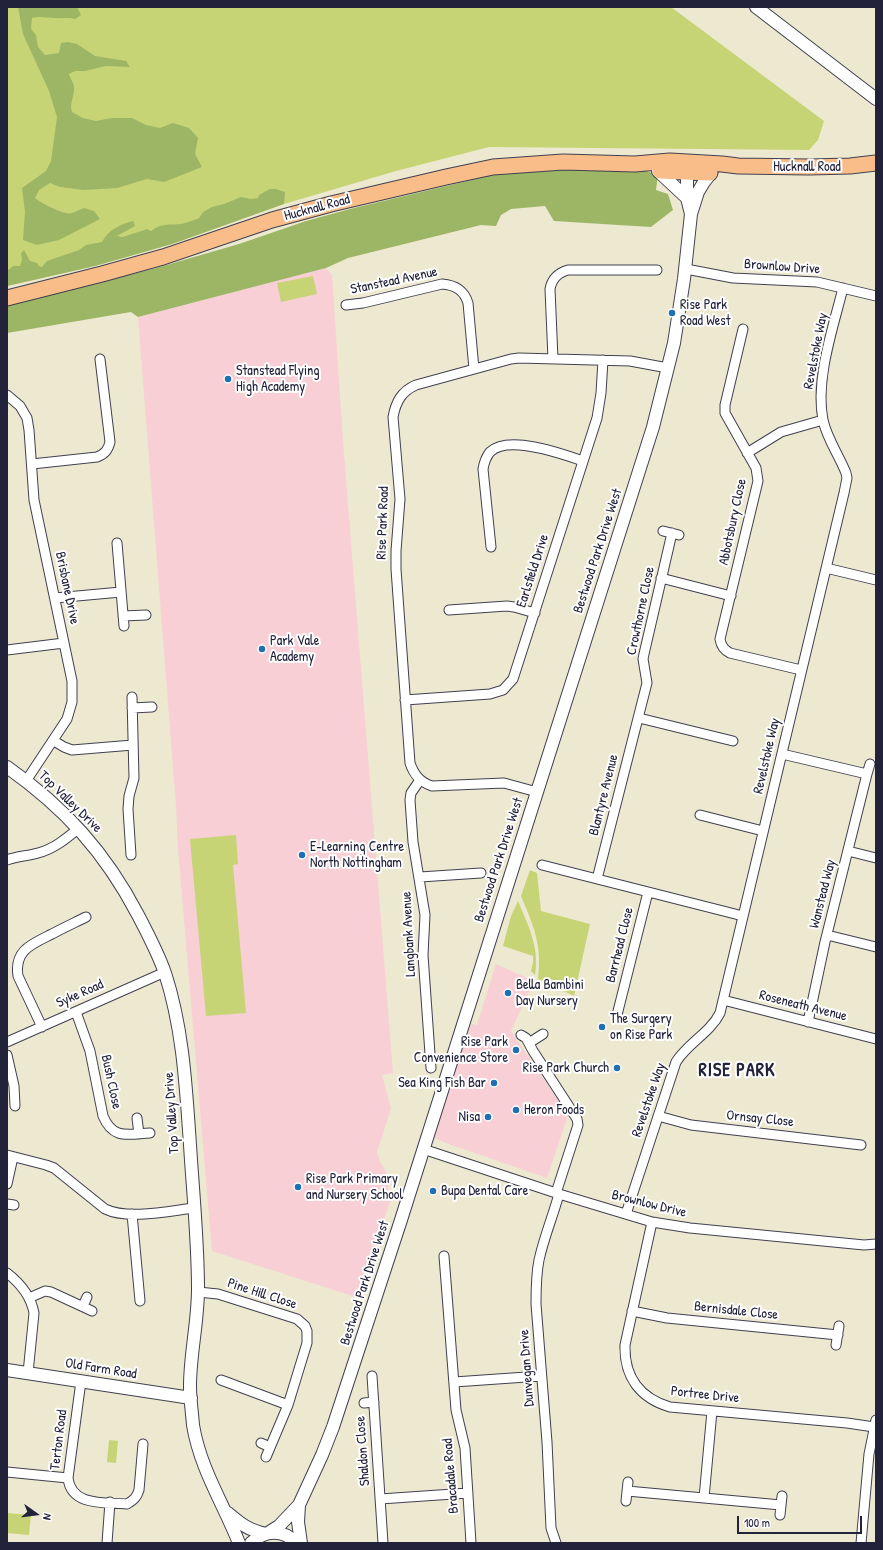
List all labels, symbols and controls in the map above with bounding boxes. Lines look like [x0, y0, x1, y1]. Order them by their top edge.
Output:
street label: Hucknall Road [773, 159, 841, 175]
street label: Hucknall Road [282, 191, 352, 225]
street label: Brownlow Drive [743, 256, 821, 278]
street label: Stanstead Avenue [349, 264, 439, 298]
place label: Rise Park Road West [680, 297, 731, 330]
marker: Rise Park Road West [667, 308, 677, 318]
street label: Revelstoke Way [800, 311, 832, 391]
place label: Stanstead Flying High Academy [236, 363, 320, 396]
marker: Stanstead Flying High Academy [223, 374, 233, 384]
street label: Abbotsbury Close [716, 477, 750, 567]
street label: Rise Park Road [373, 486, 393, 560]
street label: Bestwood Park Drive West [570, 487, 626, 615]
street label: Earlsfield Drive [513, 532, 553, 610]
street label: Brisbane Drive [51, 550, 83, 626]
street label: Crowthorne Close [623, 565, 659, 657]
place label: Park Vale Academy [270, 633, 319, 666]
marker: Park Vale Academy [257, 644, 267, 654]
street label: Revelstoke Way [750, 716, 784, 796]
street label: Blantyre Avenue [586, 753, 622, 837]
street label: Top Valley Drive [35, 768, 105, 836]
street label: Bestwood Park Drive West [471, 796, 527, 924]
place label: E-Learning Centre North Nottingham [310, 839, 404, 872]
marker: E-Learning Centre North Nottingham [297, 850, 307, 860]
street label: Wanstead Way [806, 858, 840, 930]
street label: Langbank Avenue [398, 891, 420, 977]
street label: Barrhead Close [603, 906, 637, 984]
street label: Syke Road [54, 976, 106, 1012]
place label: Bella Bambini Day Nursery [516, 977, 584, 1010]
street label: Roseneath Avenue [757, 987, 849, 1025]
marker: Bella Bambini Day Nursery [503, 988, 513, 998]
place label: The Surgery on Rise Park [610, 1011, 672, 1044]
marker: The Surgery on Rise Park [597, 1022, 607, 1032]
place label: Rise Park Convenience Store [414, 1034, 508, 1066]
marker: Rise Park Convenience Store [511, 1045, 521, 1055]
street label: Bush Close [97, 1053, 125, 1111]
place label: Rise Park Church [523, 1060, 609, 1076]
district label: RISE PARK [699, 1060, 775, 1082]
street label: Revelstoke Way [628, 1061, 670, 1139]
marker: Rise Park Church [612, 1063, 622, 1073]
street label: Top Valley Drive [161, 1072, 183, 1154]
place label: Sea King Fish Bar [398, 1075, 486, 1091]
marker: Sea King Fish Bar [489, 1078, 499, 1088]
place label: Heron Foods [524, 1102, 584, 1118]
marker: Heron Foods [511, 1105, 521, 1115]
street label: Ornsay Close [726, 1107, 794, 1131]
place label: Nisa [459, 1109, 480, 1125]
marker: Nisa [483, 1112, 493, 1122]
place label: Rise Park Primary and Nursery School [306, 1171, 403, 1204]
marker: Rise Park Primary and Nursery School [293, 1182, 303, 1192]
place label: Bupa Dental Care [441, 1183, 528, 1199]
marker: Bupa Dental Care [428, 1186, 438, 1196]
street label: Brownlow Drive [610, 1187, 688, 1221]
street label: Bestwood Park Drive West [337, 1219, 393, 1347]
street label: Pine Hill Close [225, 1275, 299, 1313]
street label: Bernisdale Close [693, 1298, 779, 1324]
street label: Dunvegan Drive [516, 1329, 538, 1407]
street label: Old Farm Road [64, 1355, 138, 1383]
street label: Portree Drive [670, 1383, 740, 1407]
street label: Terton Road [47, 1409, 71, 1471]
street label: Shaldon Close [352, 1415, 374, 1487]
street label: Bracadale Road [439, 1438, 463, 1514]
north arrow [16, 1494, 56, 1534]
scale bar [739, 1508, 864, 1534]
text: N [40, 1512, 55, 1521]
text: 100 m [744, 1514, 770, 1531]

